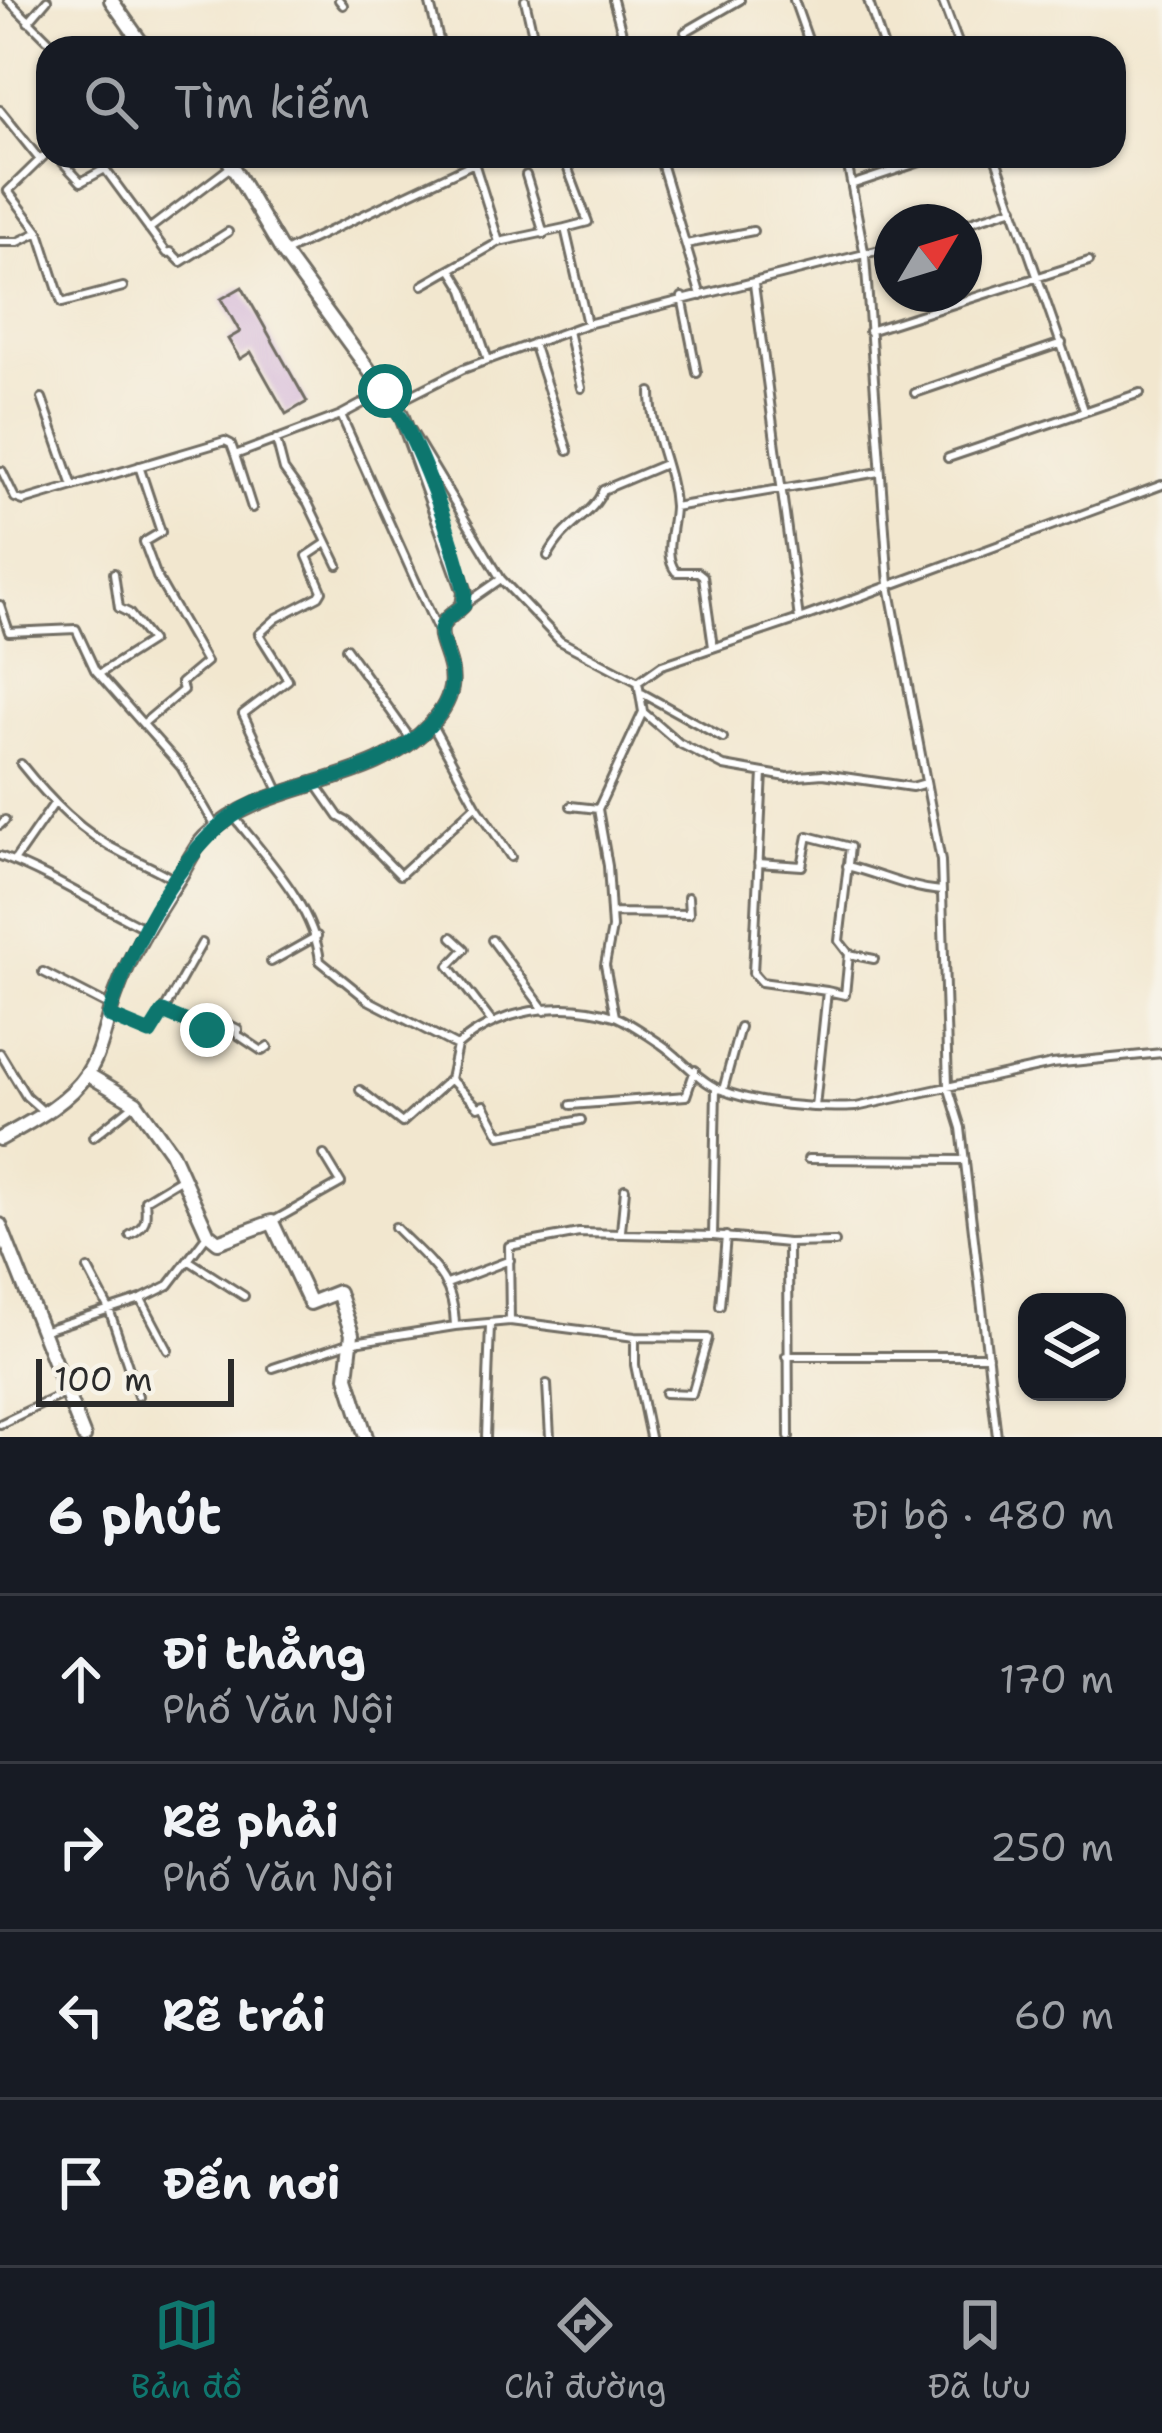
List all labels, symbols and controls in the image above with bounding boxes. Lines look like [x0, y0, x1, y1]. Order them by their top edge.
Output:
search box [36, 36, 1126, 168]
icon: search [78, 69, 144, 135]
text: Tìm kiếm [174, 72, 370, 132]
north arrow [874, 204, 982, 312]
route start [358, 364, 412, 418]
route end [180, 1003, 234, 1057]
map controls [1018, 1293, 1126, 1401]
button: layers [1018, 1293, 1126, 1401]
scale bar [36, 1353, 234, 1406]
text: 100 m [54, 1357, 153, 1402]
text: 6 phút [48, 1481, 222, 1549]
text: Đi bộ · 480 m [852, 1489, 1114, 1541]
text: Đi thẳng [162, 1623, 366, 1683]
icon: ahead [48, 1646, 114, 1712]
text: 170 m [999, 1653, 1114, 1705]
text: Phố Văn Nội [162, 1683, 395, 1735]
text: Rẽ phải [162, 1791, 339, 1851]
icon: right [48, 1814, 114, 1880]
text: 250 m [990, 1821, 1114, 1873]
text: Phố Văn Nội [162, 1851, 395, 1903]
icon: left [48, 1982, 114, 2048]
text: Rẽ trái [162, 1985, 326, 2045]
text: 60 m [1014, 1989, 1114, 2041]
icon: arrive [48, 2150, 114, 2216]
text: Đến nơi [162, 2153, 340, 2213]
tab: Bản đồ [131, 2292, 242, 2409]
tab: Chỉ đường [504, 2292, 666, 2409]
tab: Đã lưu [928, 2292, 1031, 2409]

